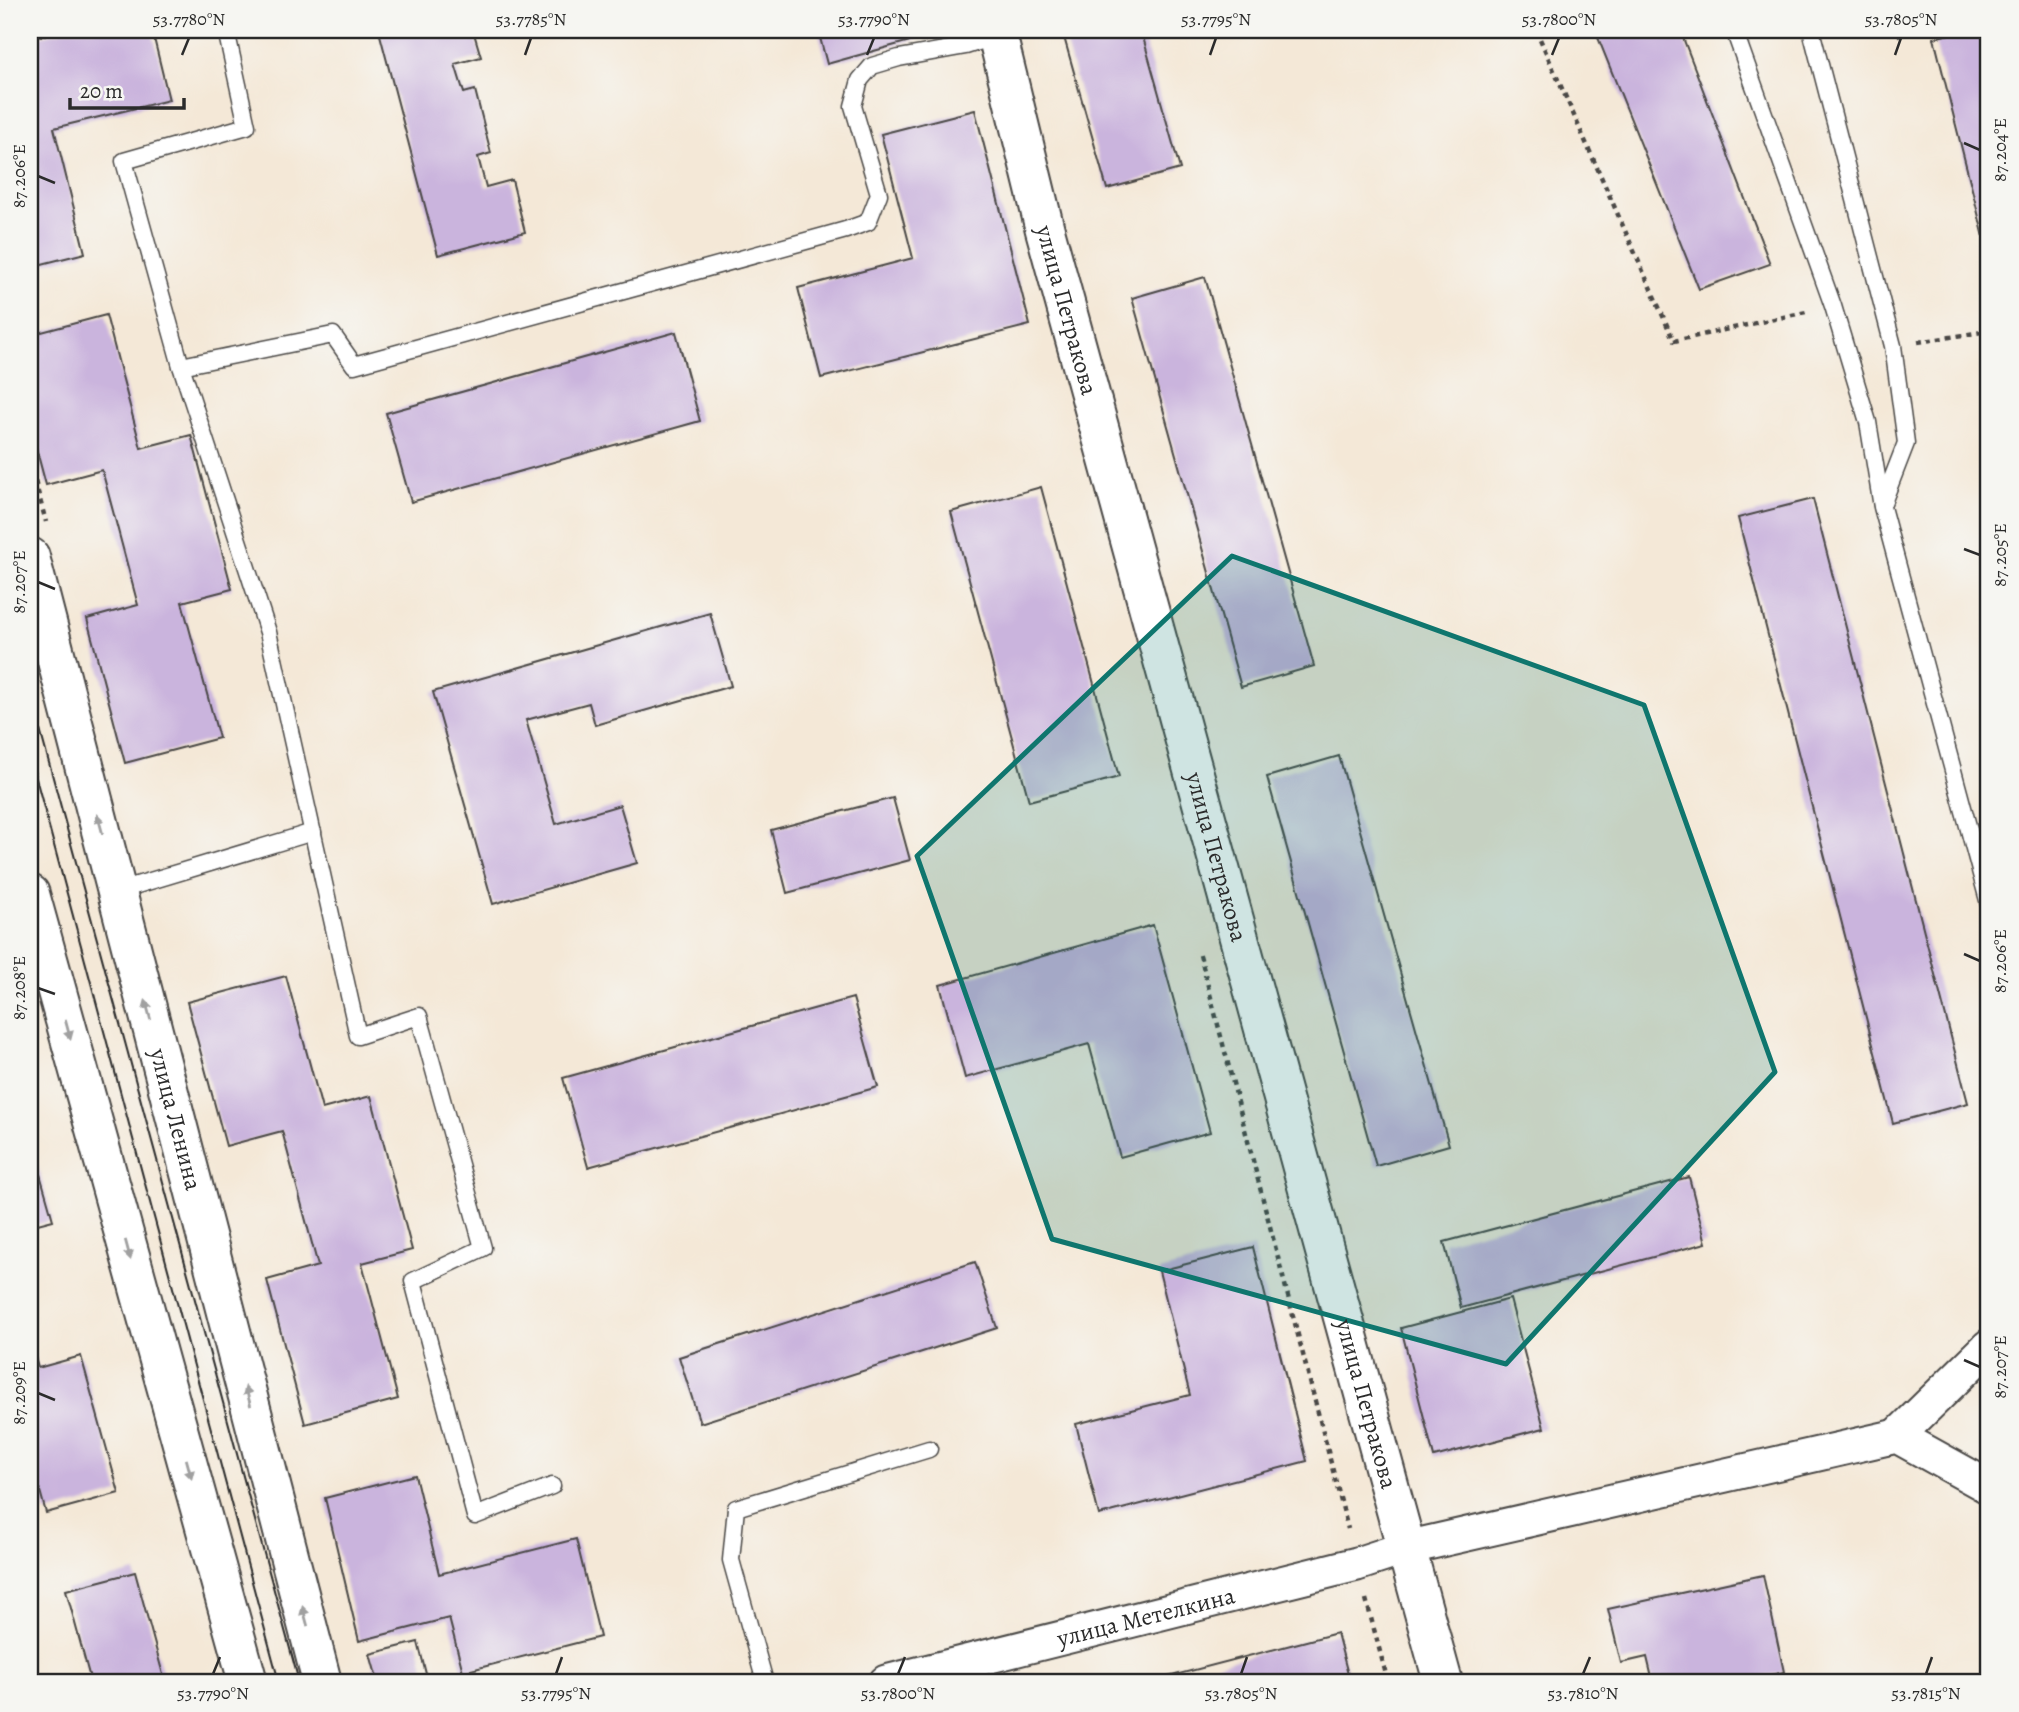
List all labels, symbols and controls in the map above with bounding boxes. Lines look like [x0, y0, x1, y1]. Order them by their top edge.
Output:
text: 53.7780°N [153, 7, 225, 31]
text: 53.7785°N [496, 7, 566, 31]
text: 53.7790°N [838, 7, 910, 31]
text: 53.7795°N [1181, 7, 1251, 31]
text: 53.7800°N [1522, 7, 1596, 31]
text: 53.7805°N [1865, 7, 1937, 31]
scale bar [70, 66, 184, 110]
text: 20 m [80, 77, 123, 105]
text: 87.204°E [1988, 118, 2012, 182]
text: 87.206°E [7, 144, 31, 208]
street label: улица Петракова [1028, 221, 1105, 399]
text: 87.205°E [1988, 523, 2012, 587]
text: 87.207°E [7, 550, 31, 614]
street label: улица Петракова [1178, 768, 1255, 945]
one-way arrow [94, 813, 105, 835]
text: 87.206°E [1988, 929, 2012, 993]
text: 87.208°E [7, 956, 31, 1020]
one-way arrow [142, 999, 153, 1021]
one-way arrow [63, 1020, 74, 1042]
street label: улица Ленина [142, 1044, 210, 1194]
one-way arrow [124, 1240, 134, 1261]
street label: улица Петракова [1328, 1314, 1405, 1492]
text: 87.207°E [1988, 1335, 2012, 1399]
text: 87.209°E [7, 1361, 31, 1425]
one-way arrow [242, 1385, 253, 1407]
one-way arrow [184, 1458, 195, 1480]
street label: улица Метелкина [1053, 1579, 1238, 1655]
one-way arrow [299, 1605, 310, 1627]
text: 53.7790°N [177, 1681, 249, 1705]
text: 53.7795°N [521, 1681, 591, 1705]
text: 53.7800°N [861, 1681, 935, 1705]
text: 53.7805°N [1205, 1681, 1277, 1705]
text: 53.7810°N [1547, 1681, 1619, 1705]
text: 53.7815°N [1891, 1681, 1961, 1705]

